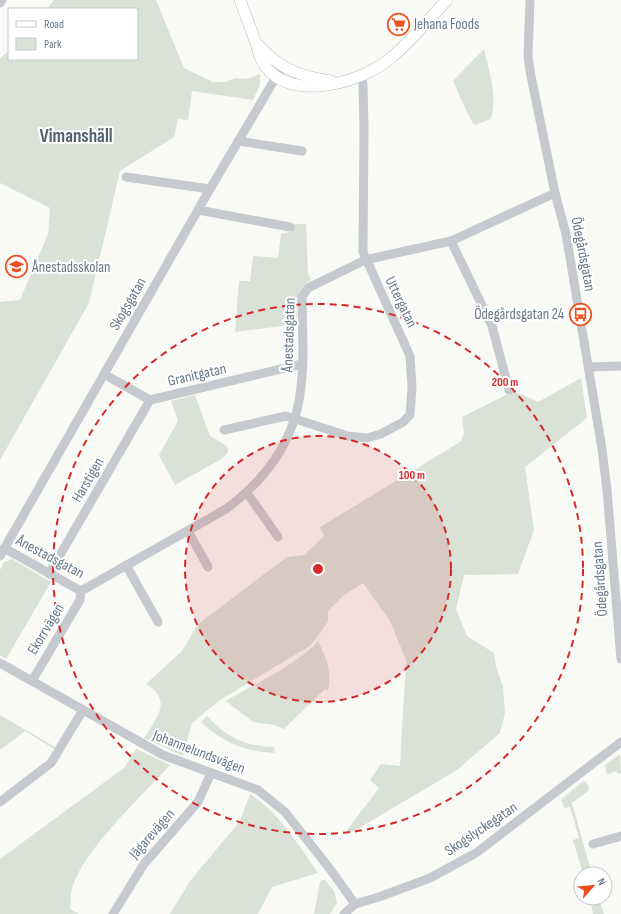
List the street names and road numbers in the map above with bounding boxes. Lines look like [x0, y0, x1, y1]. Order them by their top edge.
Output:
street label: Ödegårdsgatan [567, 215, 599, 293]
street label: Uttergatan [380, 273, 422, 331]
street label: Skogsgatan [105, 274, 151, 334]
street label: Ånestadsgatan [278, 297, 300, 374]
street label: Granitgatan [166, 359, 228, 391]
street label: Harstigen [68, 454, 108, 506]
street label: Ånestadsgatan [12, 531, 87, 583]
street label: Ödegårdsgatan [588, 541, 612, 617]
street label: Ekorrvägen [23, 600, 69, 658]
street label: Johannelundsvägen [149, 725, 248, 778]
street label: Skogslyckegatan [441, 798, 521, 860]
street label: Jägarevägen [124, 805, 179, 864]

